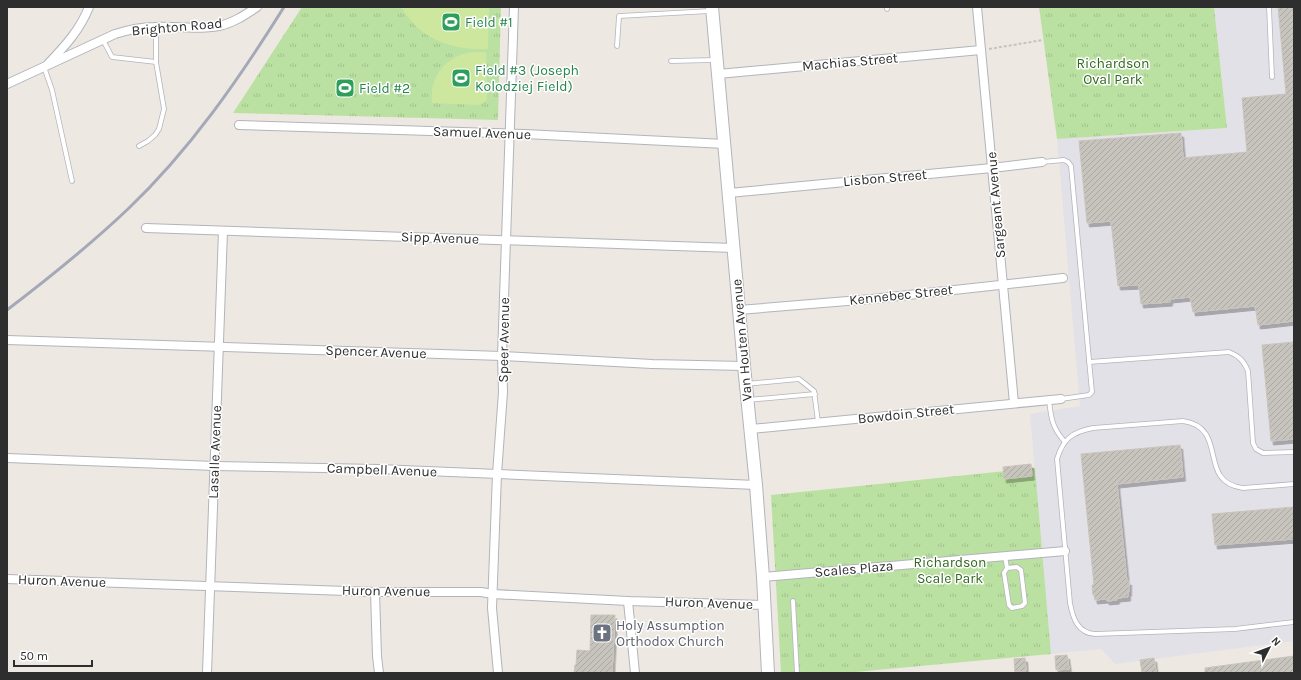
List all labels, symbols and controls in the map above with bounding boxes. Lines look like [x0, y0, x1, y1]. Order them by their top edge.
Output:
sports icon: Field #1 [440, 11, 462, 33]
place label: Field #1 [465, 14, 513, 31]
street label: Brighton Road [131, 15, 223, 39]
street label: Machias Street [801, 49, 899, 75]
park label: Richardson Oval Park [1077, 55, 1149, 88]
place label: Field #3 (Joseph Kolodziej Field) [475, 62, 579, 95]
sports icon: Field #3 (Joseph Kolodziej Field) [450, 67, 472, 89]
sports icon: Field #2 [334, 77, 356, 99]
place label: Field #2 [359, 80, 410, 97]
street label: Samuel Avenue [433, 123, 531, 143]
street label: Sargeant Avenue [983, 151, 1009, 259]
street label: Lisbon Street [842, 166, 928, 190]
street label: Sipp Avenue [401, 228, 479, 248]
street label: Van Houten Avenue [728, 278, 756, 402]
street label: Kennebec Street [848, 281, 954, 309]
street label: Speer Avenue [495, 297, 513, 383]
street label: Spencer Avenue [325, 342, 427, 362]
street label: Bowdoin Street [857, 400, 955, 428]
street label: Lasalle Avenue [205, 405, 225, 499]
street label: Campbell Avenue [327, 460, 437, 480]
park label: Richardson Scale Park [914, 554, 986, 587]
street label: Scales Plaza [814, 557, 894, 581]
street label: Huron Avenue [18, 571, 106, 591]
street label: Huron Avenue [342, 582, 430, 600]
street label: Huron Avenue [665, 593, 753, 613]
place label: Holy Assumption Orthodox Church [616, 617, 725, 650]
church icon: Holy Assumption Orthodox Church [591, 622, 613, 644]
north arrow [1249, 628, 1289, 668]
text: N [1269, 634, 1284, 649]
scale bar [14, 642, 92, 668]
text: 50 m [20, 649, 48, 663]

